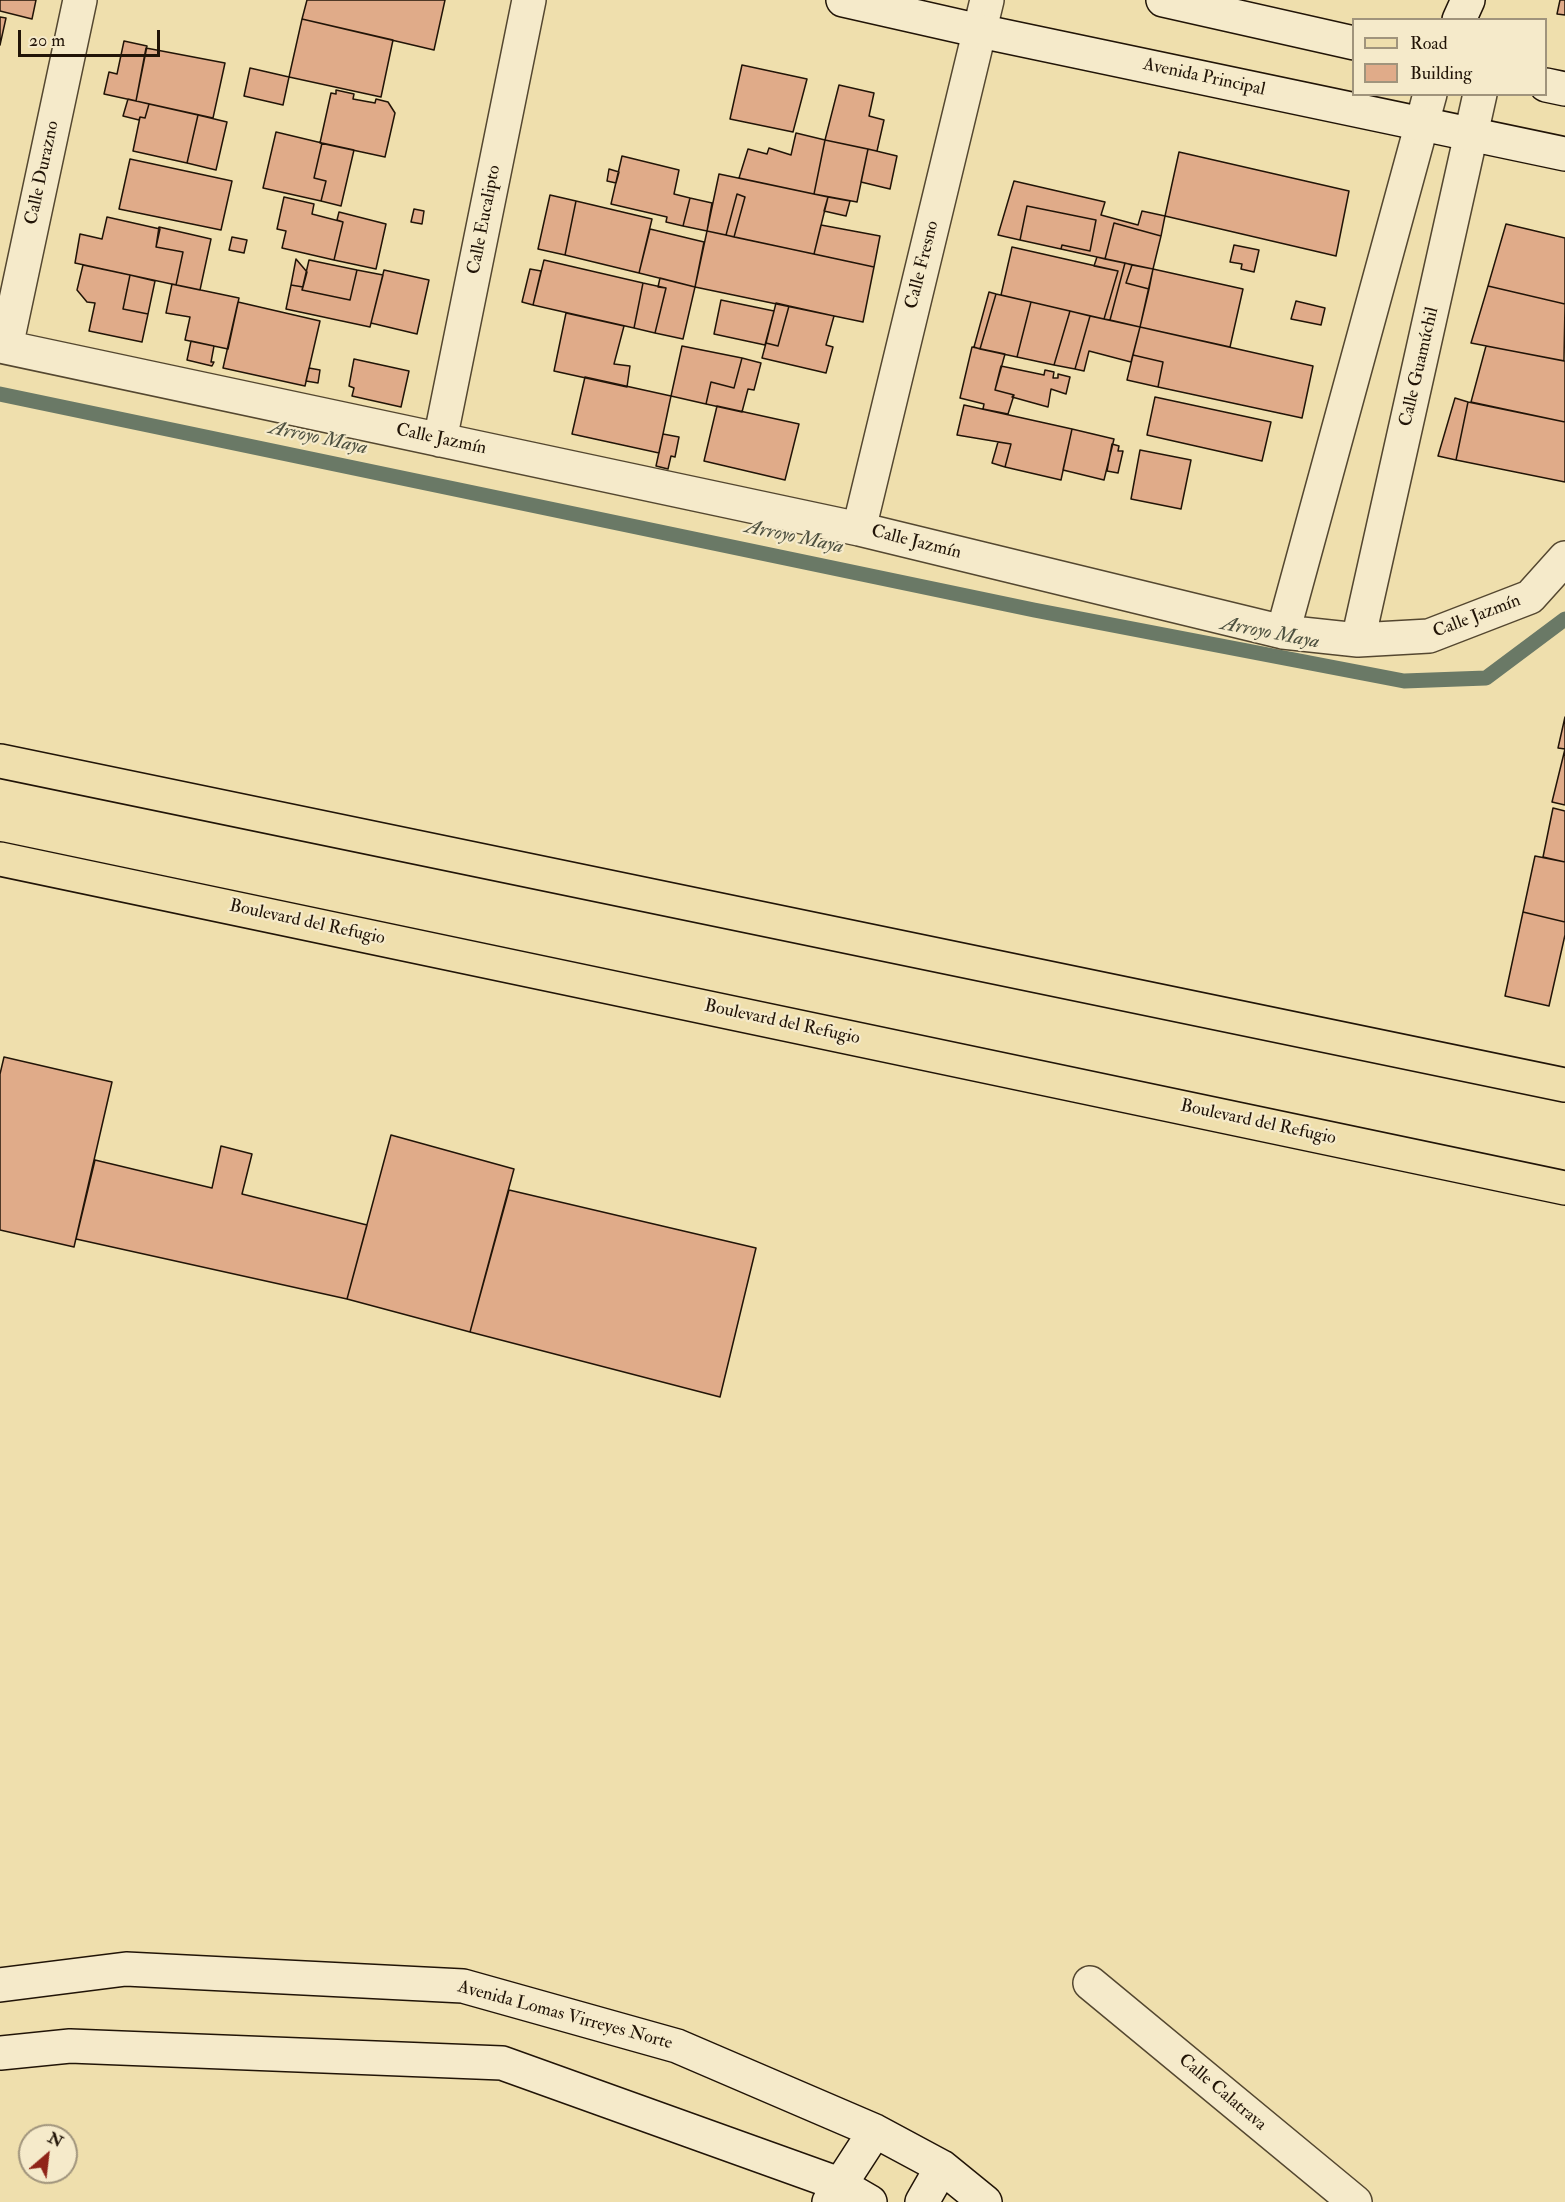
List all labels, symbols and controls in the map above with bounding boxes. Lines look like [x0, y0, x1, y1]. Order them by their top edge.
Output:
scale bar [21, 18, 164, 56]
legend [1352, 18, 1547, 96]
text: 20 m [29, 29, 65, 52]
text: Road [1410, 32, 1448, 55]
street label: Avenida Principal [1141, 55, 1267, 101]
text: Building [1410, 62, 1472, 85]
street label: Calle Durazno [21, 119, 65, 227]
street label: Calle Eucalipto [464, 164, 506, 276]
street label: Calle Fresno [902, 219, 944, 311]
street label: Calle Guamúchil [1396, 305, 1444, 429]
water label: Arroyo Maya [267, 417, 369, 461]
street label: Calle Jazmín [394, 420, 488, 460]
water label: Arroyo Maya [743, 516, 845, 560]
street label: Calle Jazmín [869, 521, 963, 565]
street label: Calle Jazmín [1430, 590, 1524, 644]
water label: Arroyo Maya [1219, 613, 1321, 655]
street label: Boulevard del Refugio [227, 896, 387, 950]
street label: Boulevard del Refugio [702, 996, 862, 1050]
street label: Boulevard del Refugio [1178, 1096, 1338, 1150]
street label: Avenida Lomas Virreyes Norte [455, 1977, 675, 2055]
street label: Calle Calatrava [1174, 2050, 1270, 2136]
north arrow [18, 2124, 78, 2184]
text: N [44, 2128, 67, 2152]

